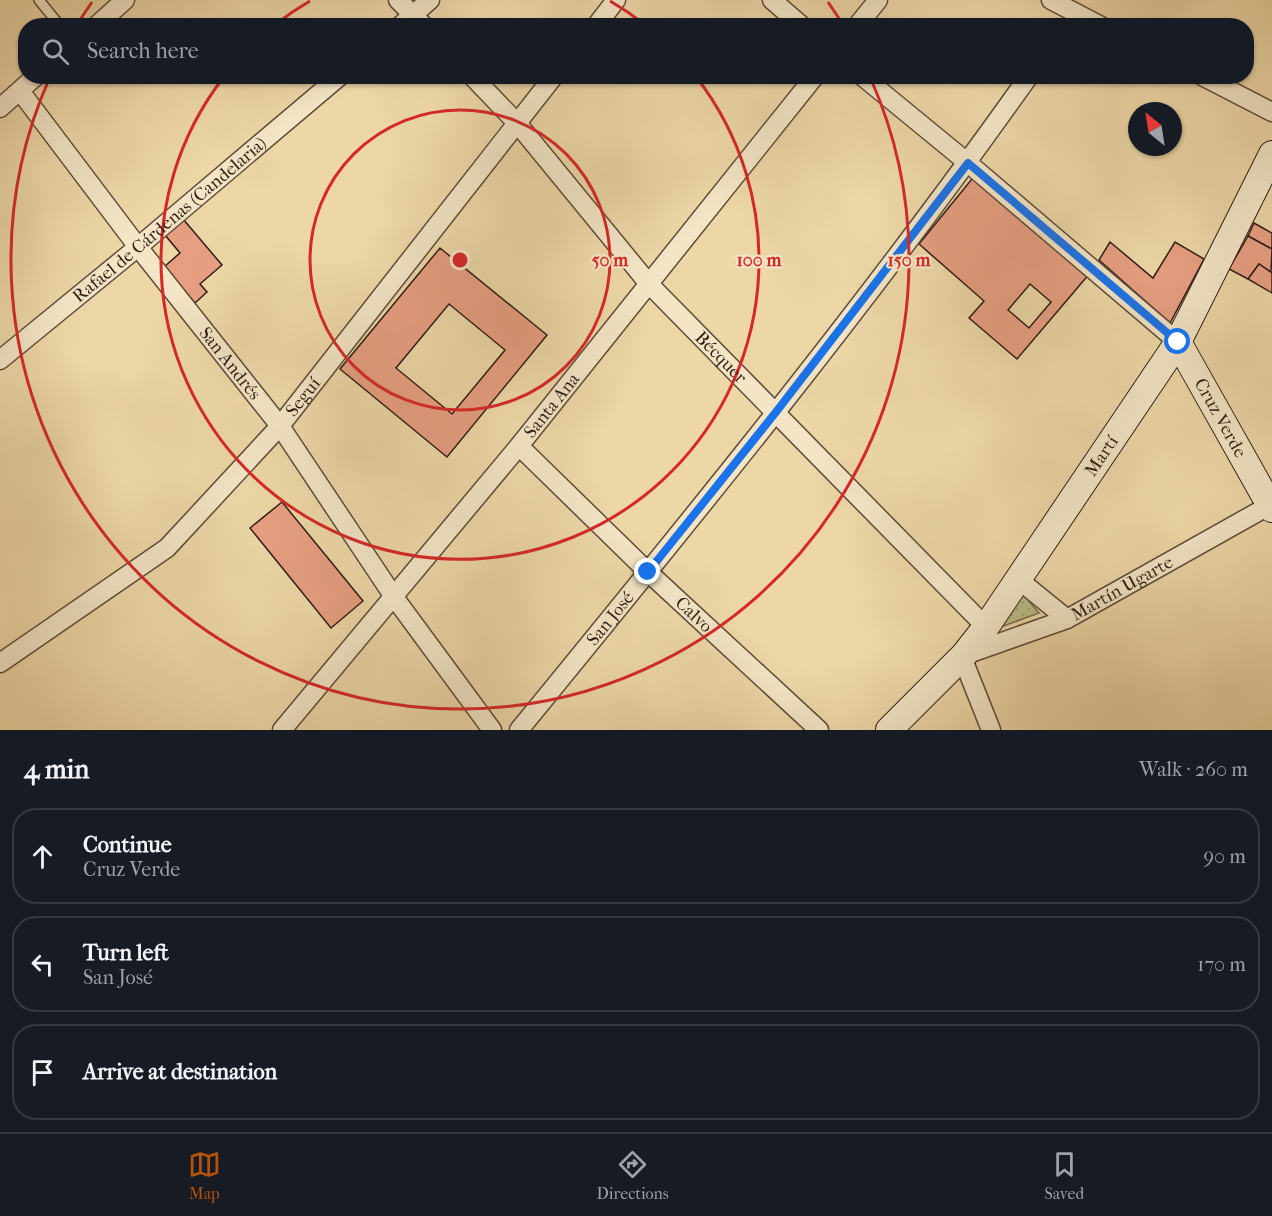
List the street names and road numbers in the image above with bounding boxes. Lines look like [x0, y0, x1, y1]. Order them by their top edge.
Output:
street label: Rafael de Cárdenas (Candelaria) [68, 133, 271, 307]
street label: San Andrés [195, 323, 266, 404]
street label: Bécquer [691, 327, 751, 388]
street label: Santa Ana [519, 368, 584, 442]
street label: Seguí [281, 373, 325, 421]
street label: Cruz Verde [1190, 375, 1251, 461]
street label: Martí [1080, 431, 1123, 480]
street label: Martín Ugarte [1067, 551, 1177, 625]
street label: San José [582, 587, 638, 650]
street label: Calvo [671, 592, 717, 637]

